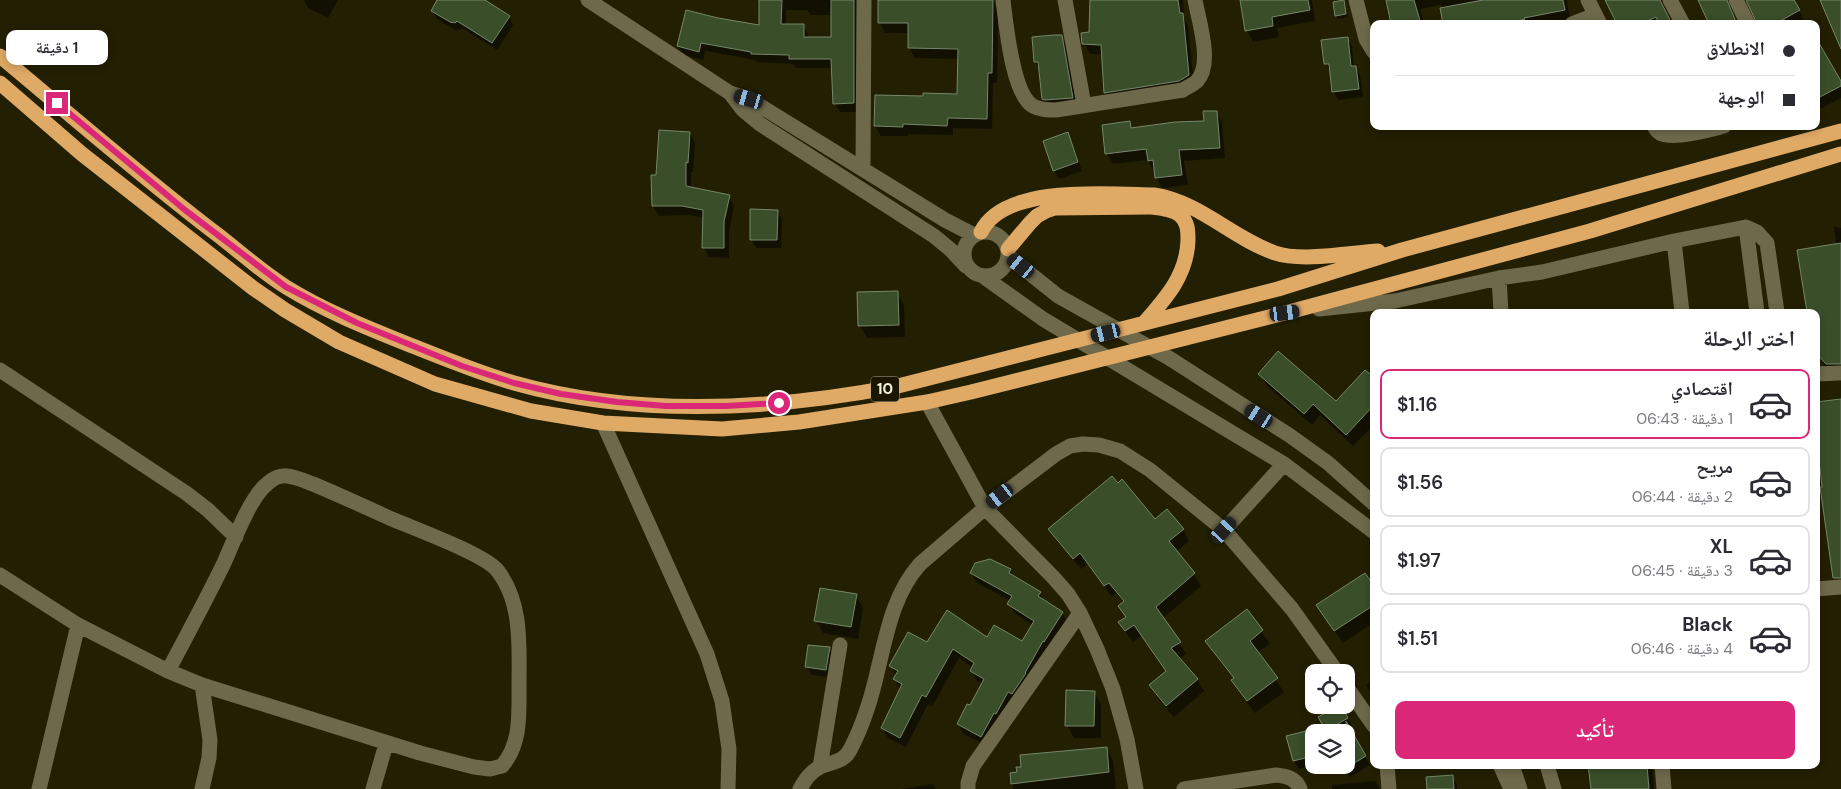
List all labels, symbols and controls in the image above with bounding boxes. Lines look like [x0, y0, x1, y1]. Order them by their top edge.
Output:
callout: 1 دقيقة [6, 31, 108, 66]
text: الانطلاق [1706, 36, 1765, 61]
text: 1 دقيقة [36, 37, 78, 58]
text: الوجهة [1717, 85, 1765, 110]
car [732, 88, 765, 110]
route end [46, 92, 68, 114]
car [1004, 251, 1037, 281]
car [1269, 304, 1300, 322]
car [1089, 322, 1122, 344]
text: اختر الرحلة [1703, 324, 1795, 353]
road number: 10 [871, 376, 899, 402]
text: اقتصادي [1671, 376, 1733, 401]
icon: car [1748, 382, 1793, 427]
route start [768, 392, 790, 414]
text: $1.16 [1397, 392, 1438, 417]
car [1242, 402, 1275, 430]
text: 1 دقيقة · 06:43 [1636, 408, 1733, 429]
text: مريح [1696, 454, 1733, 479]
icon: car [1748, 460, 1793, 505]
text: $1.56 [1397, 470, 1443, 495]
car [983, 481, 1016, 511]
text: 2 دقيقة · 06:44 [1632, 486, 1733, 507]
car [1208, 514, 1239, 546]
text: XL [1710, 534, 1733, 559]
icon: car [1748, 538, 1793, 583]
text: $1.97 [1397, 548, 1441, 573]
text: 3 دقيقة · 06:45 [1631, 560, 1733, 581]
text: Black [1682, 612, 1733, 637]
icon: car [1748, 616, 1793, 661]
text: $1.51 [1397, 626, 1438, 651]
text: 4 دقيقة · 06:46 [1631, 638, 1733, 659]
map controls [1305, 664, 1355, 774]
button: locate [1305, 664, 1355, 714]
button: تأكيد [1395, 701, 1795, 759]
button: layers [1305, 724, 1355, 774]

